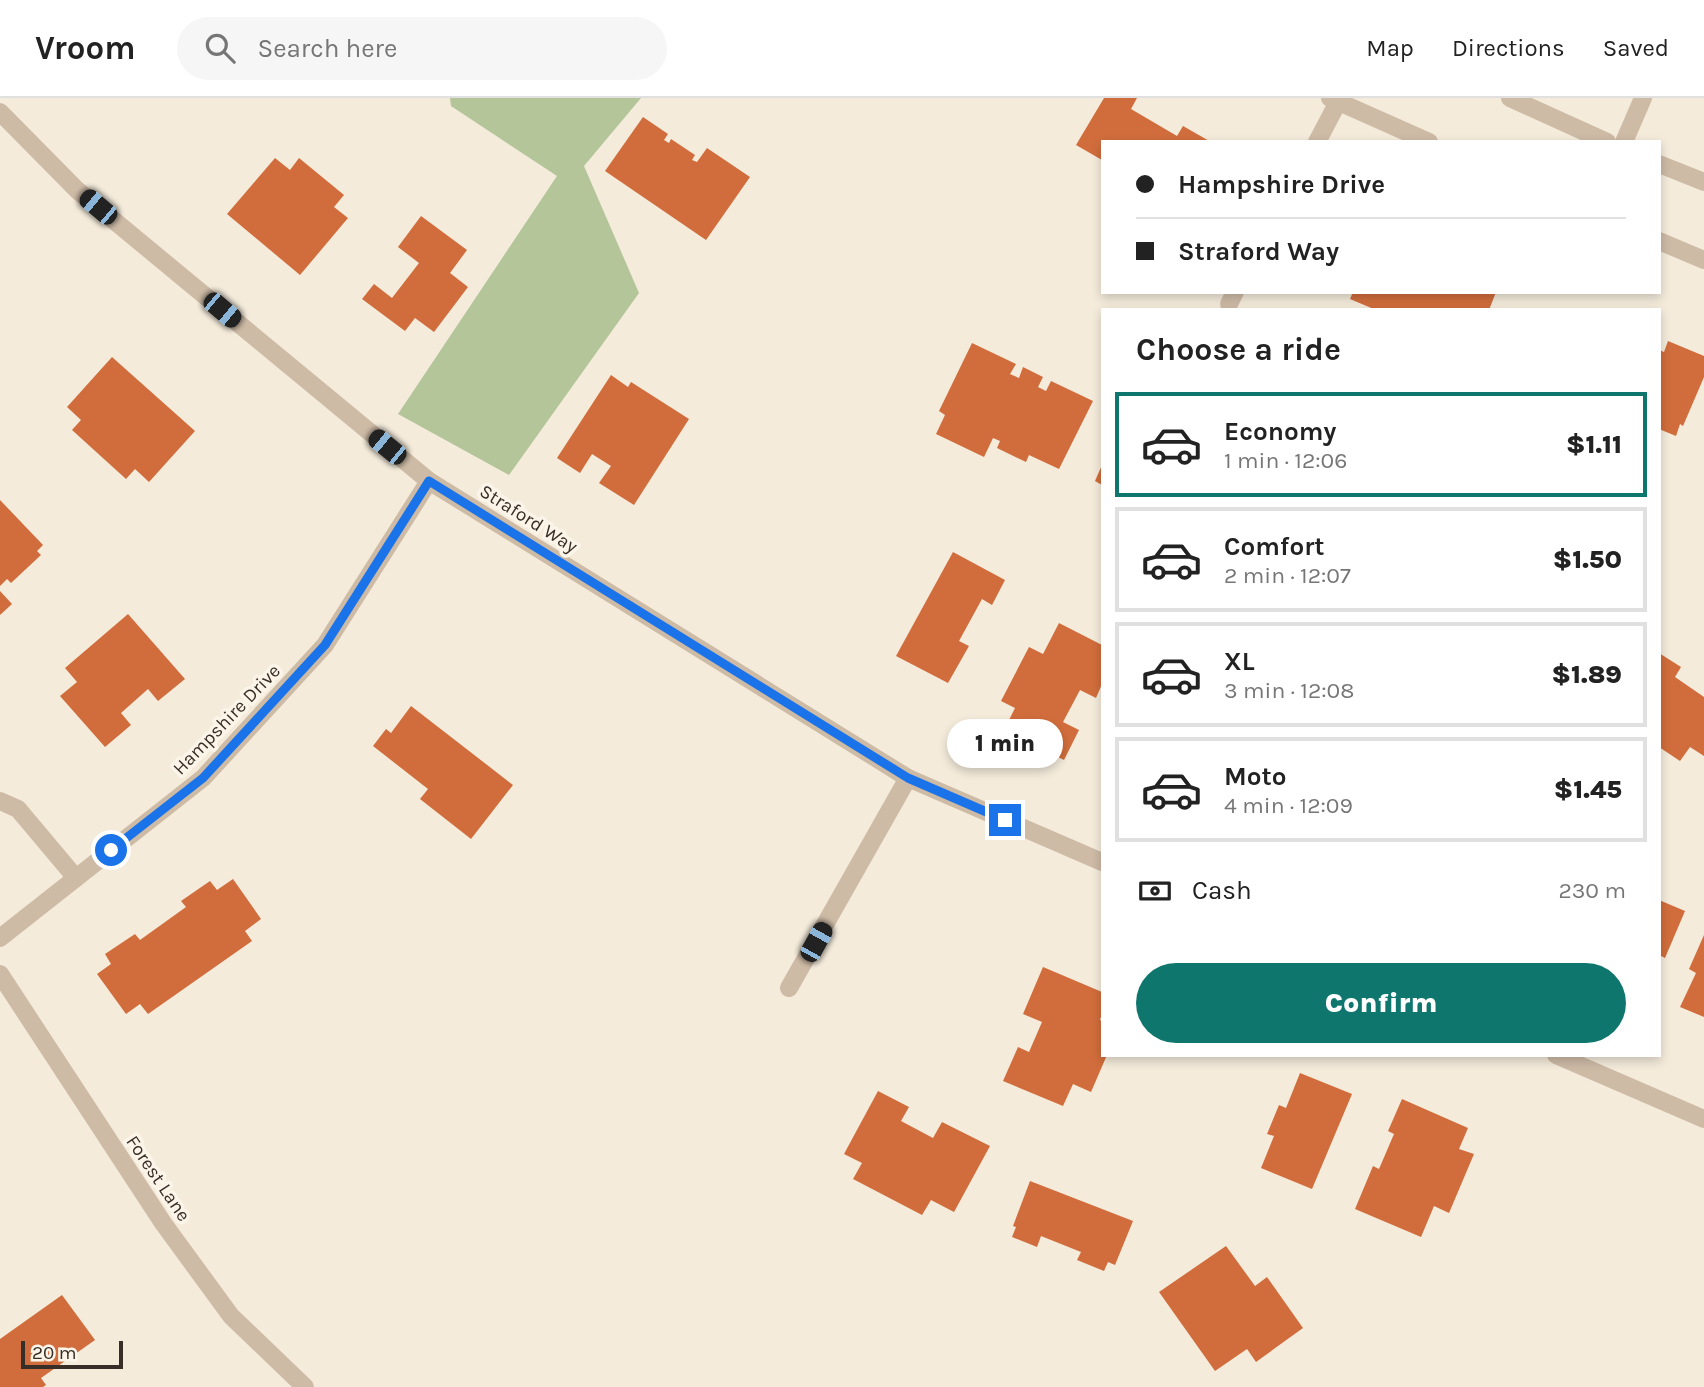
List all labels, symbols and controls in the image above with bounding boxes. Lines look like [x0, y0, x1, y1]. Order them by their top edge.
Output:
search box [177, 17, 667, 80]
text: Vroom [35, 29, 135, 67]
icon: search [201, 29, 239, 67]
text: Search here [257, 33, 397, 64]
text: Map [1366, 34, 1414, 62]
text: Directions [1452, 34, 1565, 62]
text: Saved [1603, 34, 1669, 62]
text: Hampshire Drive [1178, 169, 1385, 200]
car [76, 185, 121, 229]
text: Straford Way [1178, 236, 1339, 267]
car [200, 288, 245, 332]
text: Choose a ride [1136, 331, 1341, 368]
icon: car [1140, 413, 1203, 476]
text: Economy [1224, 416, 1336, 447]
car [365, 426, 410, 468]
text: $1.11 [1566, 429, 1622, 460]
text: 1 min · 12:06 [1224, 447, 1347, 474]
street label: Straford Way [476, 480, 582, 558]
icon: car [1140, 528, 1203, 591]
text: Comfort [1224, 531, 1325, 562]
text: $1.50 [1553, 544, 1622, 575]
text: 2 min · 12:07 [1224, 562, 1351, 589]
icon: car [1140, 643, 1203, 706]
text: XL [1224, 646, 1255, 677]
text: $1.89 [1552, 659, 1622, 690]
street label: Hampshire Drive [169, 660, 285, 779]
text: 3 min · 12:08 [1224, 677, 1354, 704]
callout: 1 min [947, 718, 1063, 768]
text: 1 min [975, 730, 1035, 757]
icon: car [1140, 758, 1203, 821]
text: Moto [1224, 761, 1286, 792]
text: $1.45 [1554, 774, 1622, 805]
text: 4 min · 12:09 [1224, 792, 1353, 819]
route end [989, 804, 1021, 836]
route start [95, 834, 127, 866]
icon: cash [1136, 872, 1174, 910]
text: Cash [1192, 875, 1252, 906]
text: 230 m [1558, 877, 1626, 904]
car [797, 919, 836, 965]
button: Confirm [1136, 963, 1626, 1043]
street label: Forest Lane [121, 1132, 195, 1226]
scale bar [21, 1338, 122, 1370]
text: 20 m [32, 1342, 77, 1364]

